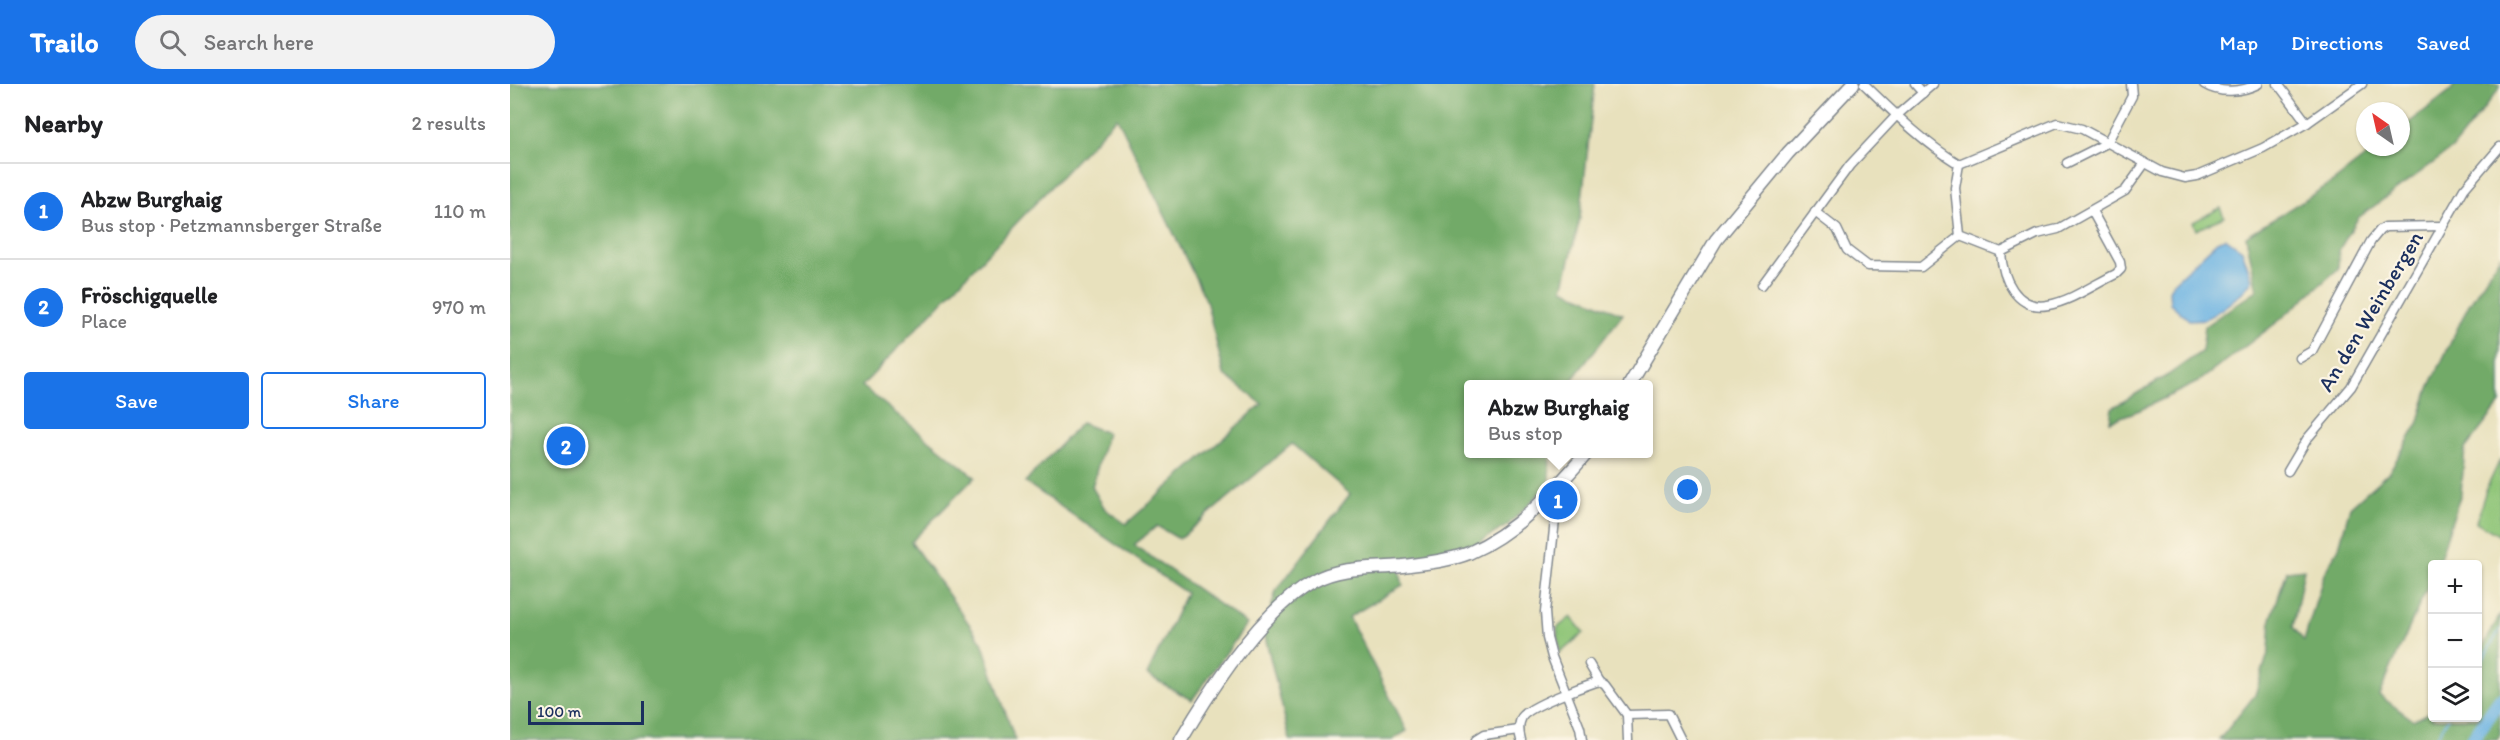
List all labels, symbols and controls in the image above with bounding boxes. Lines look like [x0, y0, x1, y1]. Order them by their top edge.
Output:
search box [135, 15, 555, 69]
text: Trailo [30, 25, 99, 59]
icon: search [156, 26, 189, 59]
text: Search here [204, 29, 314, 56]
text: Map [2220, 30, 2258, 55]
text: Directions [2291, 30, 2383, 55]
text: Saved [2416, 30, 2470, 55]
north arrow [2356, 102, 2410, 156]
text: Nearby [24, 107, 103, 139]
text: 2 results [412, 111, 486, 135]
text: Abzw Burghaig [81, 186, 222, 213]
text: 1 [39, 199, 48, 223]
text: 110 m [434, 199, 486, 223]
text: Bus stop · Petzmannsberger Straße [81, 213, 382, 237]
street label: An den Weinbergen [2312, 226, 2429, 396]
text: Fröschigquelle [81, 282, 218, 309]
text: 2 [38, 295, 49, 319]
text: 970 m [432, 295, 486, 319]
text: Place [81, 309, 127, 333]
button: Save [24, 372, 249, 429]
button: Share [261, 372, 486, 429]
popup [1464, 380, 1653, 458]
text: Abzw Burghaig [1488, 394, 1629, 421]
text: Bus stop [1488, 421, 1562, 445]
pin: 2 [546, 424, 586, 469]
your location [1673, 475, 1702, 504]
pin: 1 [1538, 478, 1578, 522]
map controls [2428, 560, 2482, 722]
button: + [2428, 560, 2482, 614]
button: − [2428, 614, 2482, 668]
button: layers [2428, 668, 2482, 722]
scale bar [528, 698, 644, 726]
text: 100 m [537, 702, 581, 721]

